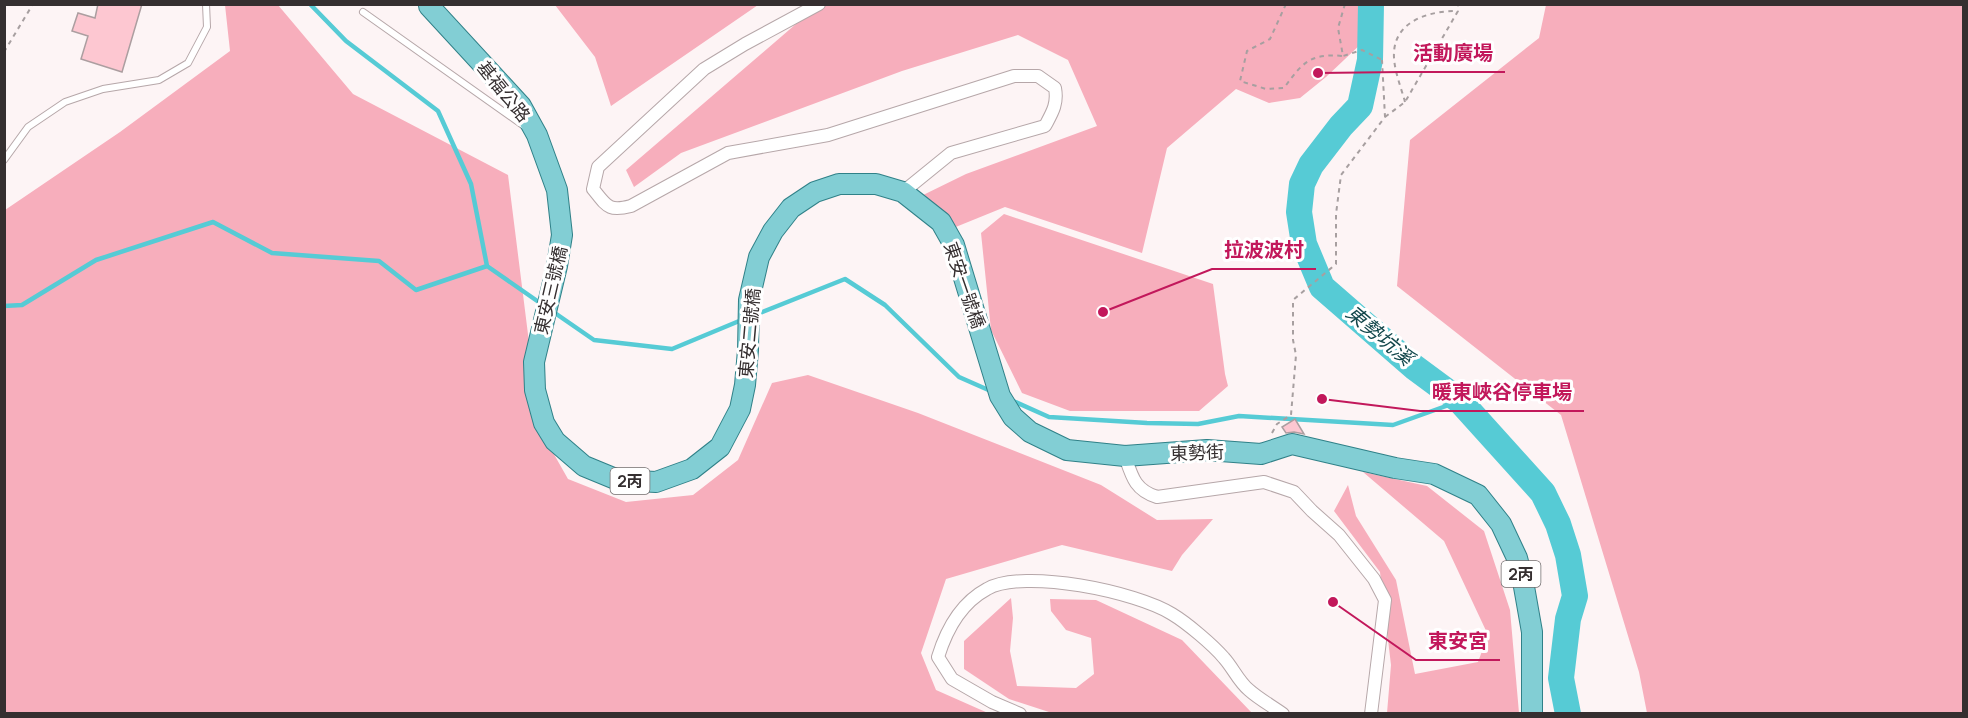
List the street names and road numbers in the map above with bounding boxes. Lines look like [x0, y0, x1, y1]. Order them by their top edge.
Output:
street label: 基福公路 [472, 55, 536, 127]
street label: 東安一號橋 [939, 239, 991, 331]
street label: 東安三號橋 [528, 243, 572, 337]
street label: 東安二號橋 [733, 287, 765, 379]
street label: 東勢街 [1170, 439, 1224, 465]
road number: 2丙 [610, 468, 650, 494]
road number: 2丙 [1502, 561, 1540, 587]

